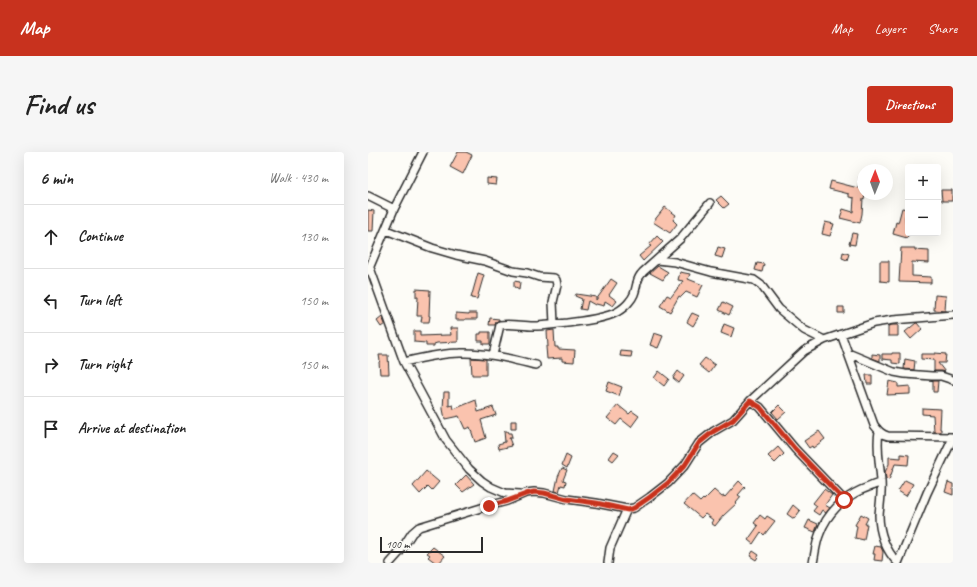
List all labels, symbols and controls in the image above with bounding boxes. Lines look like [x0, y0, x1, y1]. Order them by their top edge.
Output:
text: Map [20, 16, 50, 40]
text: Map [831, 20, 853, 37]
text: Layers [875, 20, 906, 37]
text: Share [928, 20, 957, 37]
button: Directions [867, 86, 953, 123]
text: Find us [24, 87, 94, 122]
north arrow [857, 164, 893, 200]
map controls [905, 164, 941, 236]
button: + [905, 164, 941, 200]
text: 6 min [40, 168, 73, 189]
text: Walk · 430 m [269, 170, 328, 186]
button: − [905, 200, 941, 236]
icon: ahead [40, 226, 62, 248]
text: Continue [78, 227, 123, 246]
text: 130 m [300, 229, 328, 245]
icon: left [40, 290, 62, 312]
text: Turn left [78, 291, 121, 310]
text: 150 m [300, 293, 328, 309]
icon: right [40, 354, 62, 376]
text: Turn right [78, 355, 131, 374]
text: 150 m [300, 357, 328, 373]
icon: arrive [40, 418, 62, 440]
text: Arrive at destination [78, 419, 185, 438]
route start [835, 491, 853, 509]
route end [480, 497, 498, 515]
scale bar [380, 535, 483, 554]
text: 100 m [386, 537, 410, 551]

